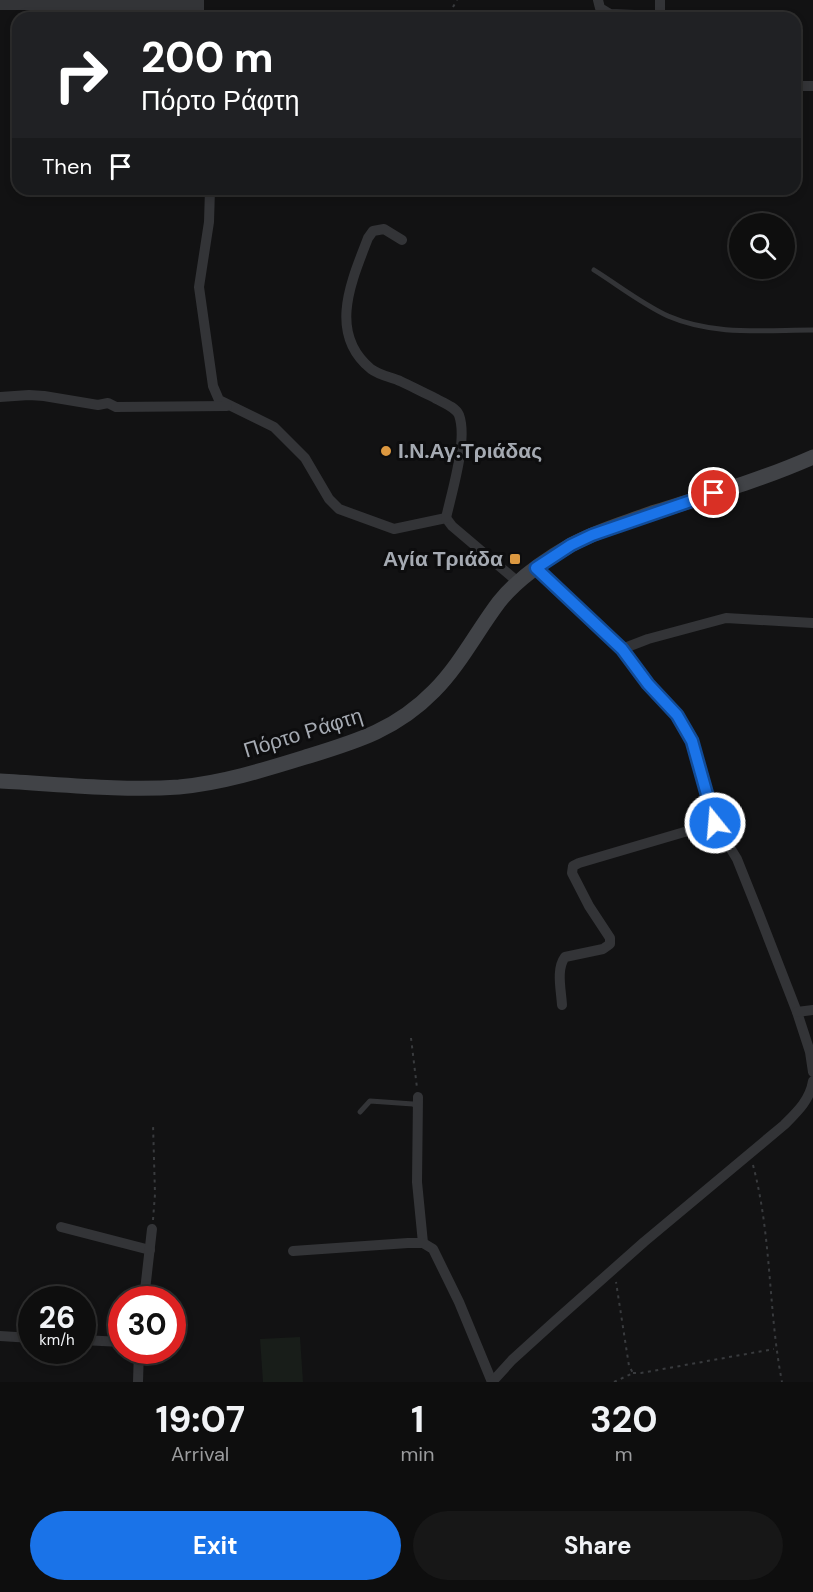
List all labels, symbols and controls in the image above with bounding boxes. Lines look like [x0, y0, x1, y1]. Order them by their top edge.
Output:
text: 200 m [141, 30, 274, 85]
icon: right [42, 36, 120, 114]
text: Πόρτο Ράφτη [141, 83, 299, 118]
icon: arrive [104, 150, 137, 183]
text: Then [42, 152, 92, 181]
map controls [729, 213, 795, 279]
button: search [729, 213, 795, 279]
place label: Ι.Ν.Αγ.Τριάδας [398, 437, 542, 465]
marker: Ι.Ν.Αγ.Τριάδας [379, 444, 393, 458]
pin [688, 467, 739, 518]
icon: arrive [697, 476, 730, 509]
place label: Αγία Τριάδα [383, 545, 503, 573]
marker: Αγία Τριάδα [508, 552, 522, 566]
street label: Πόρτο Ράφτη [240, 702, 366, 764]
position arrow [683, 791, 747, 855]
speed limit sign: 30 [108, 1286, 186, 1364]
text: 26 [39, 1298, 75, 1337]
text: km/h [39, 1330, 75, 1350]
text: 19:07 [155, 1396, 245, 1443]
text: 1 [411, 1396, 424, 1443]
text: 320 [590, 1396, 658, 1443]
text: Arrival [171, 1441, 229, 1467]
text: min [400, 1441, 435, 1467]
text: m [615, 1441, 633, 1467]
button: Exit [30, 1511, 401, 1580]
button: Share [413, 1511, 783, 1580]

